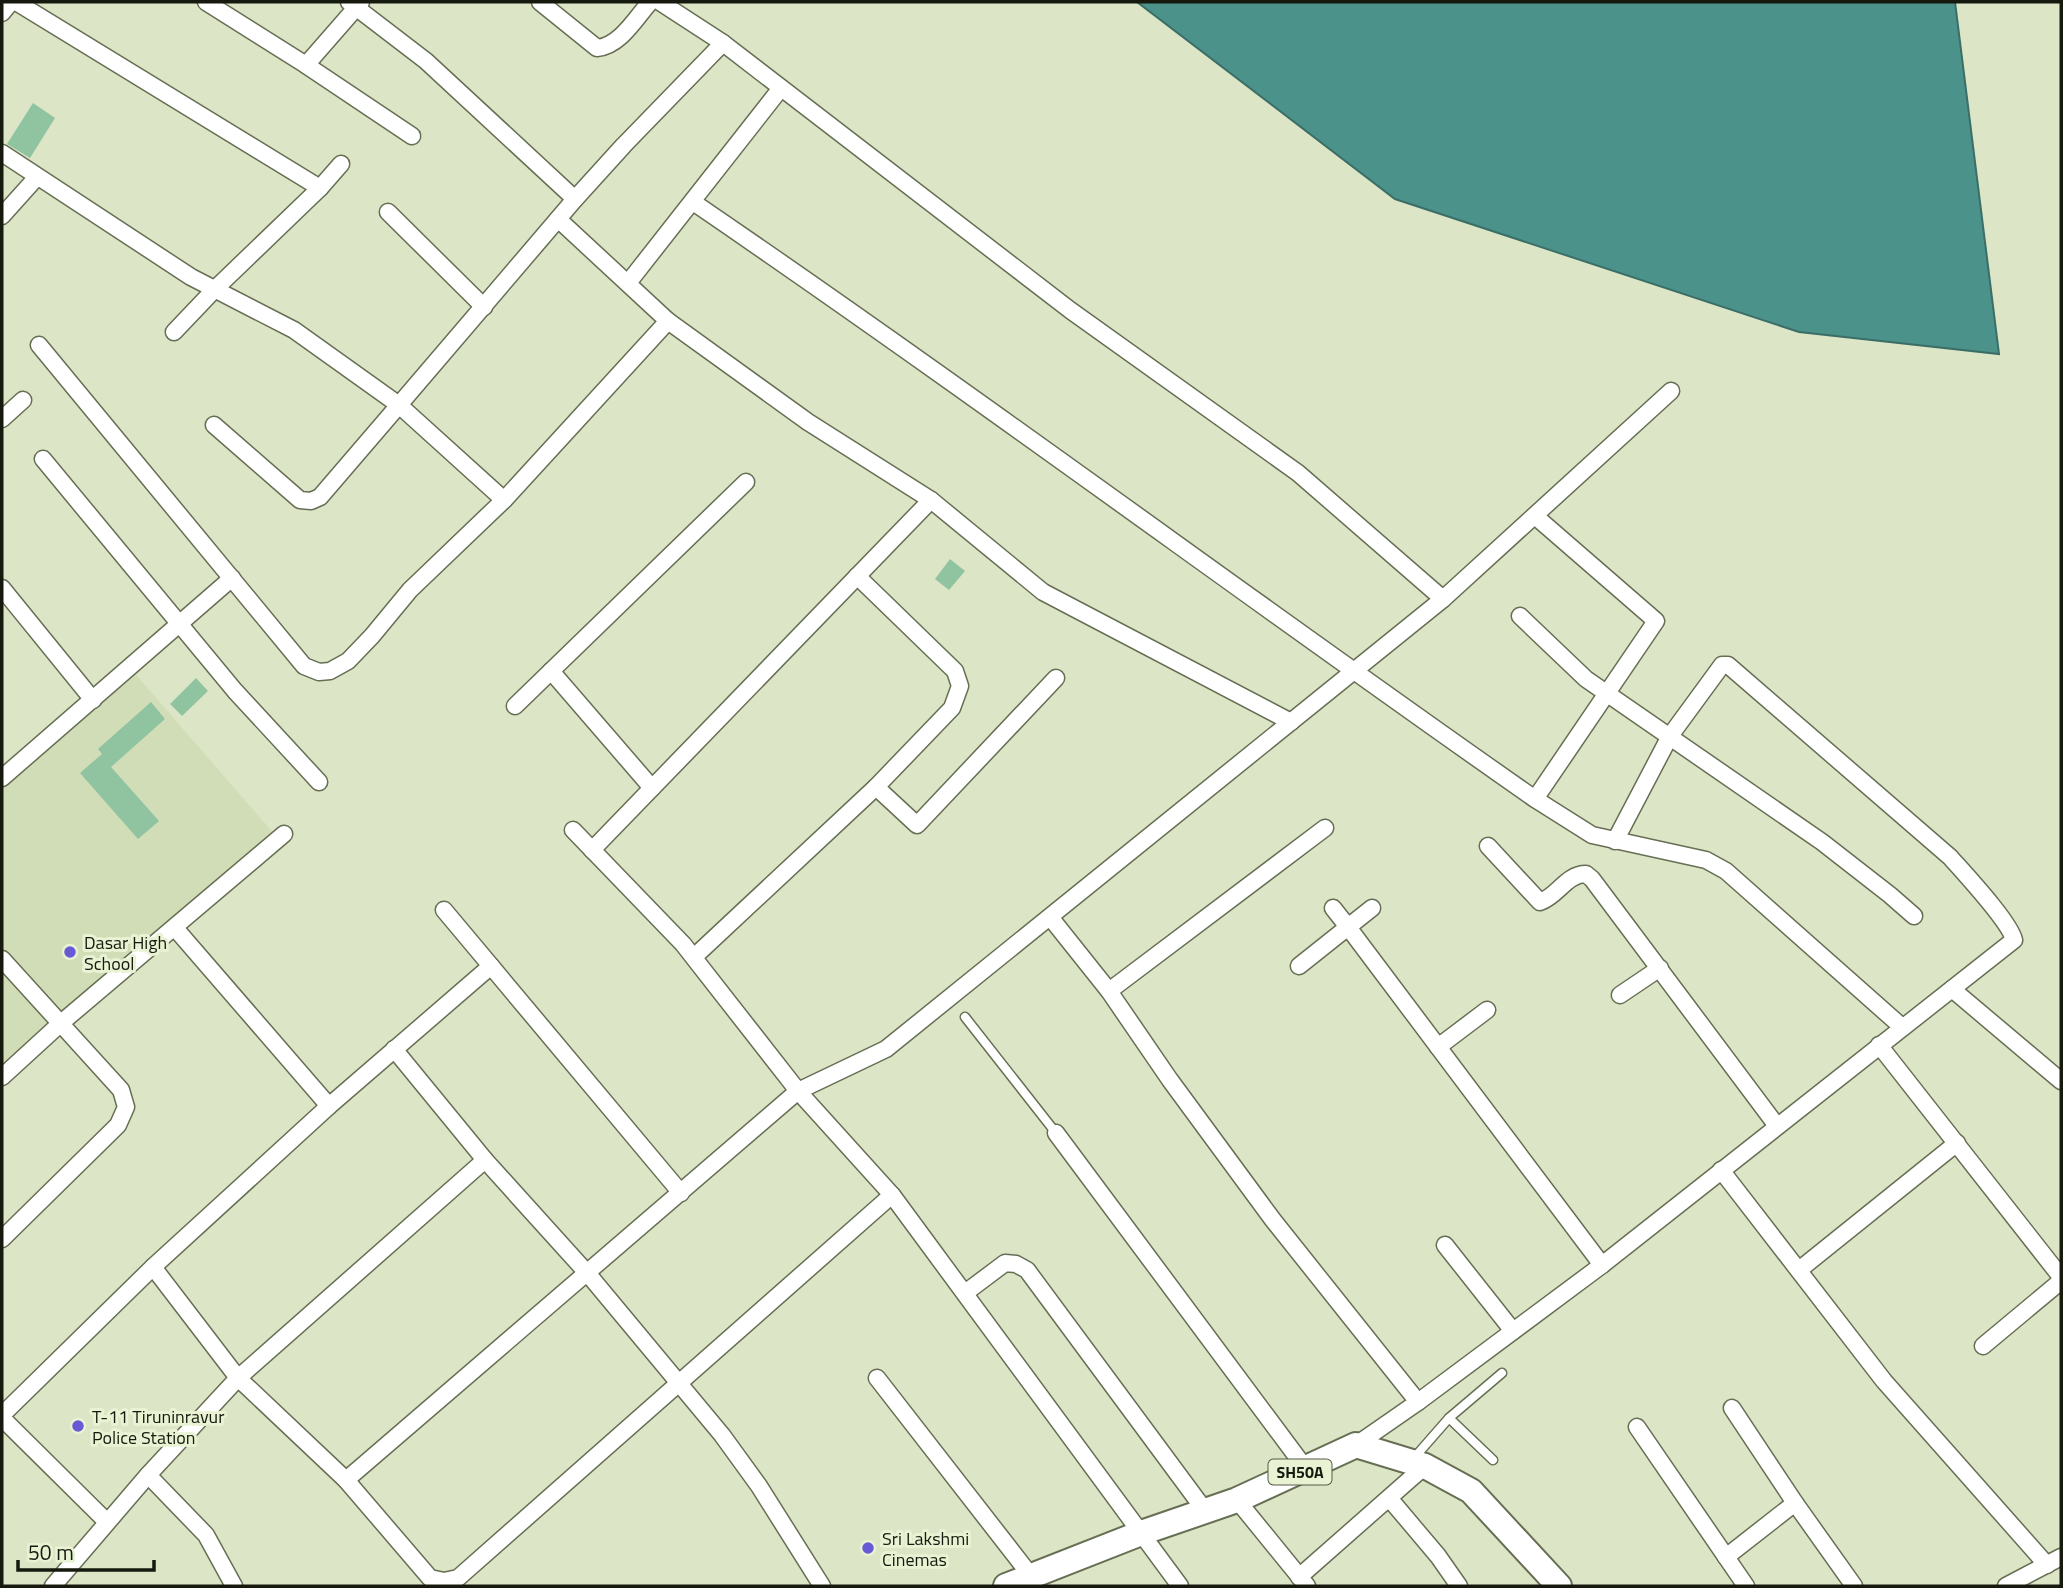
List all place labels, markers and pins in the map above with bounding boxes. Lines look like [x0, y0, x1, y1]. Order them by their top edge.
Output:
place label: Dasar High School [84, 929, 167, 977]
marker: Dasar High School [62, 944, 78, 960]
place label: T-11 Tiruninravur Police Station [92, 1403, 224, 1451]
marker: T-11 Tiruninravur Police Station [70, 1418, 86, 1434]
place label: Sri Lakshmi Cinemas [882, 1525, 969, 1573]
marker: Sri Lakshmi Cinemas [860, 1540, 876, 1556]

